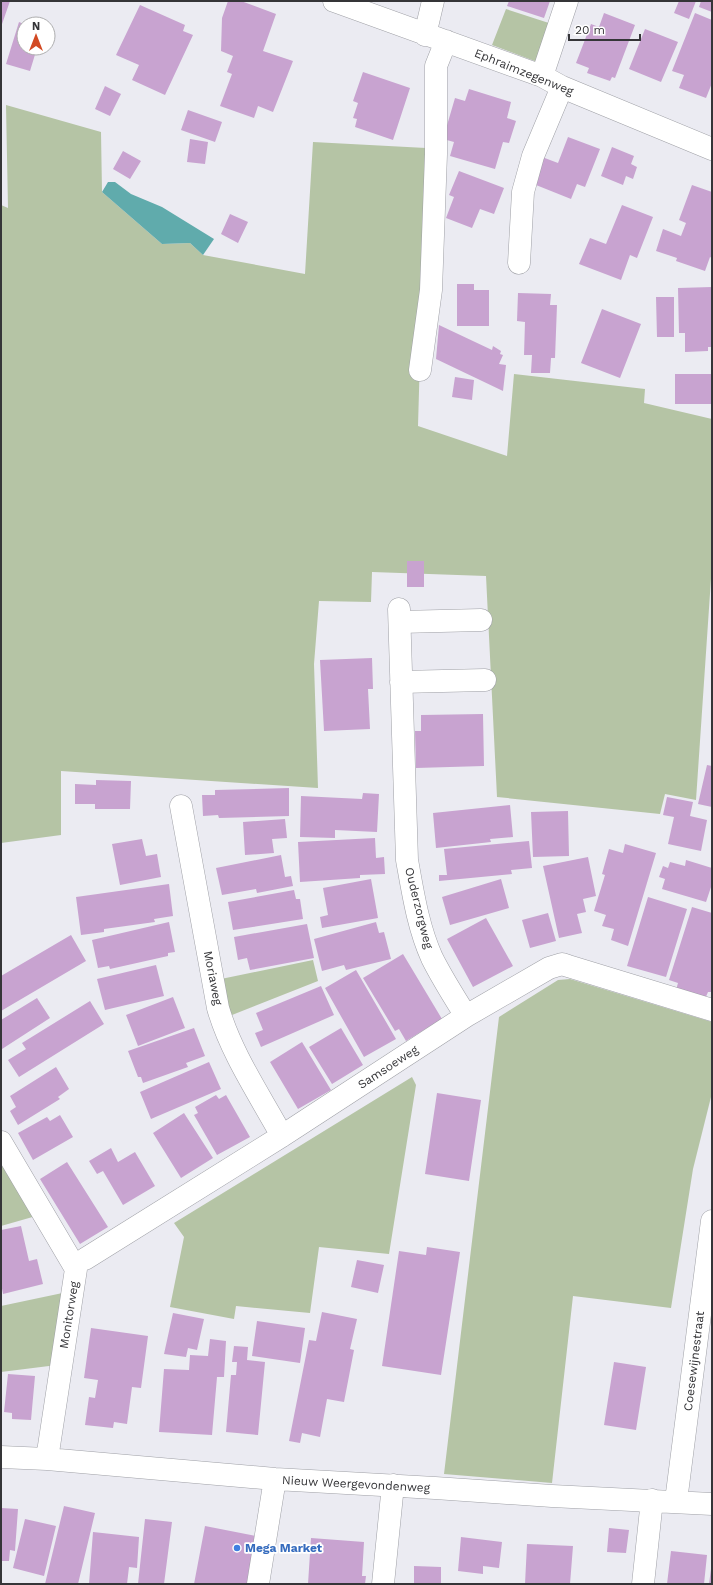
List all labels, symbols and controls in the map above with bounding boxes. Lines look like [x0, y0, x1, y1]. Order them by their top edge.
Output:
north arrow [16, 16, 56, 56]
scale bar [569, 16, 640, 42]
text: N [32, 20, 40, 33]
text: 20 m [575, 23, 605, 37]
street label: Ephraimzegenweg [472, 46, 576, 99]
street label: Ouderzorgweg [402, 866, 436, 951]
street label: Moriaweg [201, 950, 225, 1007]
street label: Samsoeweg [355, 1042, 421, 1092]
street label: Monitorweg [57, 1280, 81, 1350]
street label: Coesewijnestraat [681, 1310, 707, 1412]
street label: Nieuw Weergevondenweg [282, 1473, 431, 1495]
place label: Mega Market [245, 1541, 323, 1555]
marker: Mega Market [232, 1543, 242, 1553]

